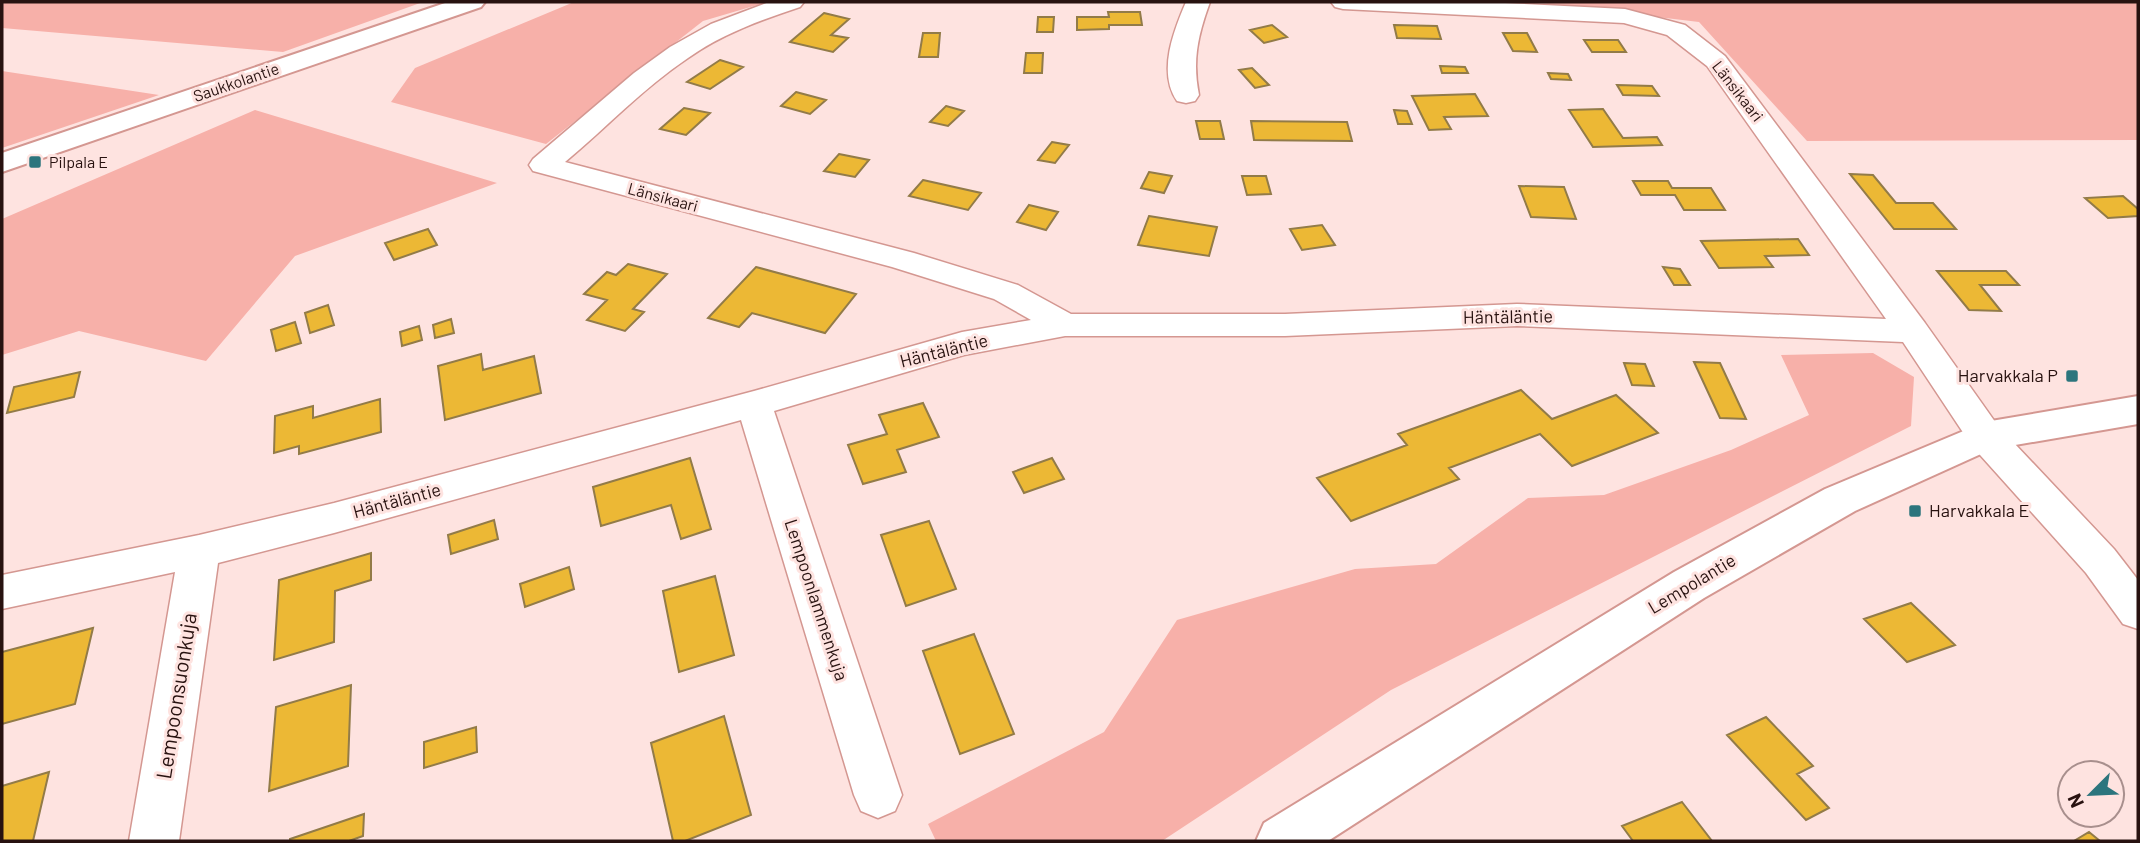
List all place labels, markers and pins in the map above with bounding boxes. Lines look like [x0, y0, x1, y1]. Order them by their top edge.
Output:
place label: Pilpala E [49, 152, 108, 171]
marker: Pilpala E [27, 154, 43, 170]
place label: Harvakkala P [1958, 364, 2058, 386]
marker: Harvakkala P [2064, 368, 2080, 384]
place label: Harvakkala E [1929, 499, 2029, 521]
marker: Harvakkala E [1907, 503, 1923, 519]

